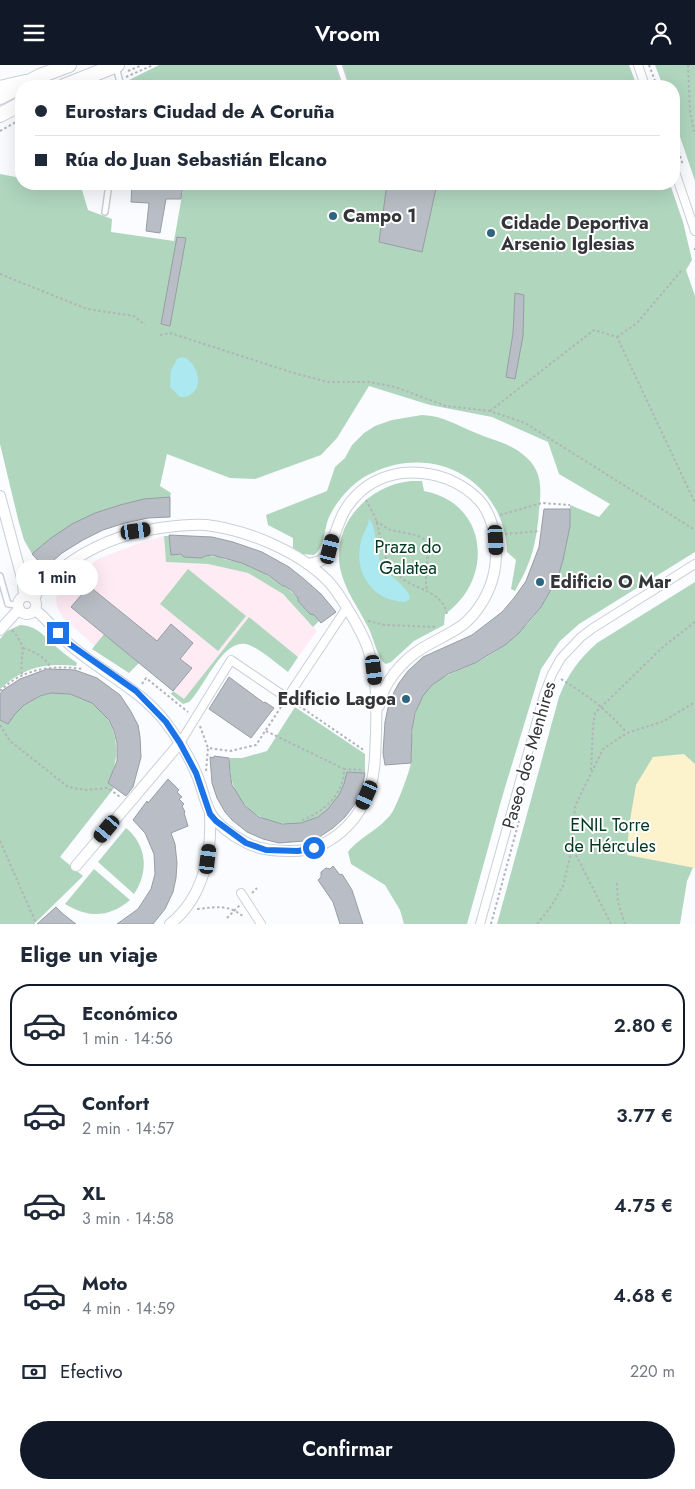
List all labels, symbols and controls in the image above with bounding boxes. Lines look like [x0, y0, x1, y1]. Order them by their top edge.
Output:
text: Vroom [315, 17, 380, 49]
icon: menu [20, 19, 48, 47]
icon: person [647, 19, 675, 47]
text: Eurostars Ciudad de A Coruña [65, 98, 335, 125]
text: Rúa do Juan Sebastián Elcano [65, 146, 327, 173]
place label: Campo 1 [343, 203, 416, 229]
marker: Campo 1 [327, 210, 339, 222]
place label: Cidade Deportiva Arsenio Iglesias [500, 210, 649, 257]
marker: Cidade Deportiva Arsenio Iglesias [485, 227, 497, 239]
car [120, 521, 151, 541]
car [487, 525, 504, 555]
car [319, 533, 340, 565]
park label: Praza do Galatea [375, 534, 442, 581]
callout: 1 min [17, 561, 99, 595]
text: 1 min [38, 566, 76, 589]
place label: Edificio O Mar [550, 569, 672, 595]
marker: Edificio O Mar [534, 576, 546, 588]
route end [47, 622, 69, 644]
car [364, 654, 383, 686]
street label: Paseo dos Menhires [496, 678, 562, 832]
place label: Edificio Lagoa [278, 686, 396, 712]
marker: Edificio Lagoa [400, 693, 412, 705]
car [354, 778, 379, 812]
park label: ENIL Torre de Hércules [564, 812, 656, 859]
car [91, 813, 122, 845]
route start [303, 837, 325, 859]
car [198, 843, 217, 875]
text: Elige un viaje [20, 938, 158, 970]
text: Económico [82, 1000, 178, 1027]
icon: car [22, 1003, 67, 1048]
text: 2.80 € [614, 1012, 673, 1039]
text: 1 min · 14:56 [82, 1027, 173, 1050]
text: Confort [82, 1090, 149, 1117]
icon: car [22, 1093, 67, 1138]
text: 3.77 € [616, 1102, 673, 1129]
text: 2 min · 14:57 [82, 1117, 174, 1140]
text: XL [82, 1180, 105, 1207]
icon: car [22, 1183, 67, 1228]
text: 4.75 € [614, 1192, 673, 1219]
text: 3 min · 14:58 [82, 1207, 174, 1230]
text: Moto [82, 1270, 127, 1297]
icon: car [22, 1273, 67, 1318]
text: 4.68 € [613, 1282, 673, 1309]
text: 4 min · 14:59 [82, 1297, 175, 1320]
icon: cash [20, 1358, 48, 1386]
text: Efectivo [60, 1358, 123, 1385]
text: 220 m [630, 1360, 675, 1383]
button: Confirmar [20, 1421, 675, 1479]

